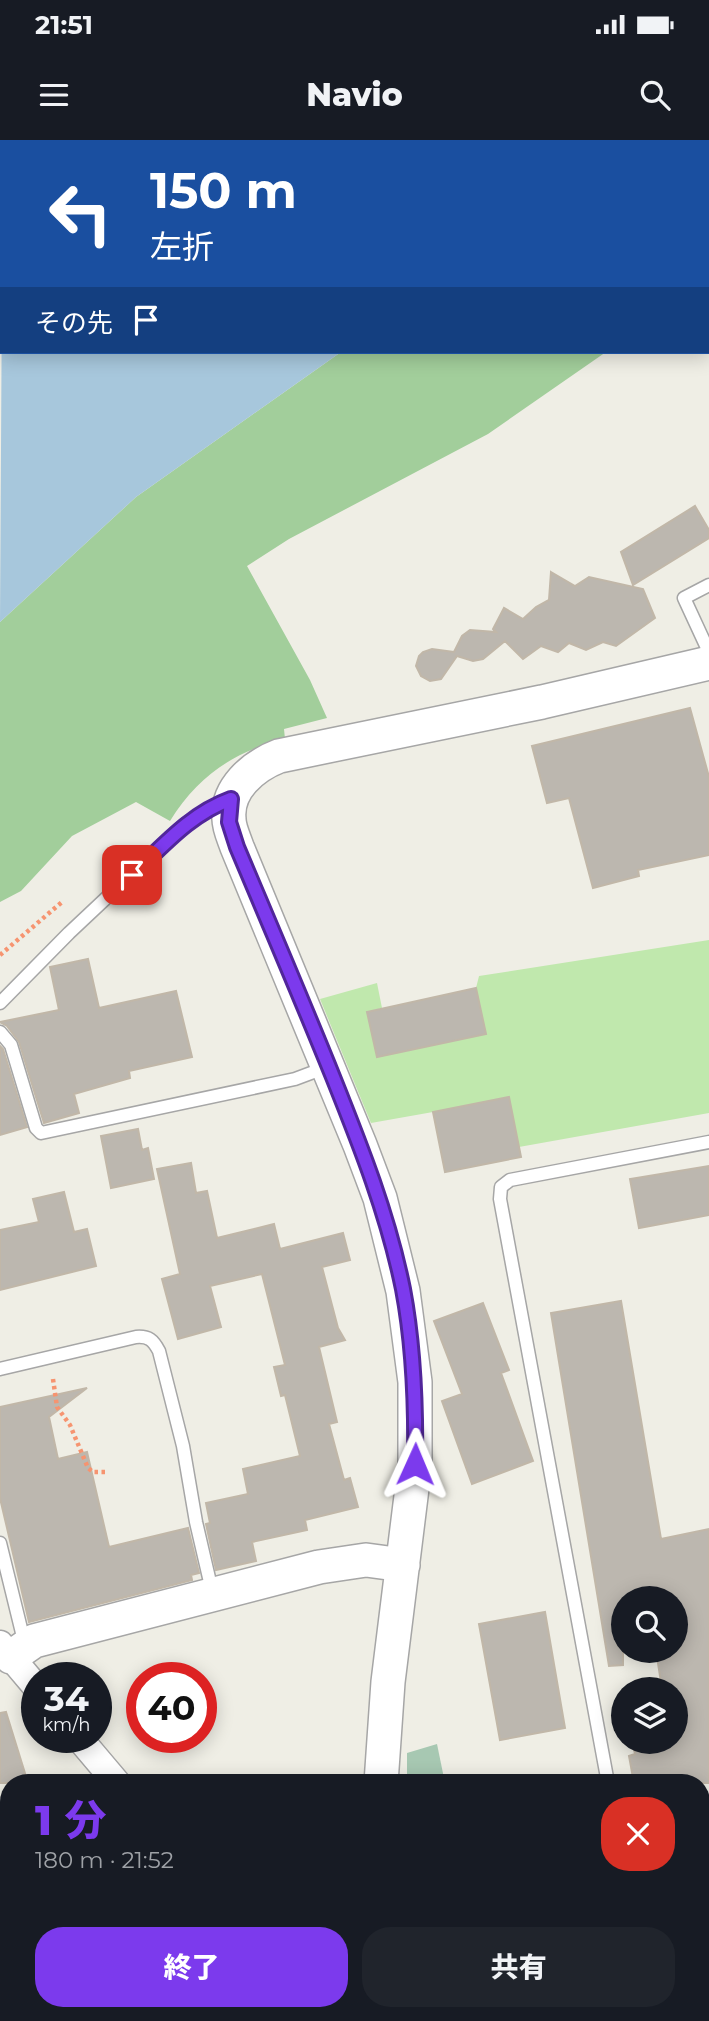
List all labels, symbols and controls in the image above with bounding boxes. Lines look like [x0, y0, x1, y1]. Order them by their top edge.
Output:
text: 21:51 [35, 9, 93, 41]
text: Navio [306, 75, 403, 114]
icon: menu [35, 76, 73, 114]
icon: search [636, 76, 674, 114]
text: 150 m [150, 161, 297, 220]
icon: left [35, 168, 126, 259]
text: 左折 [150, 227, 214, 266]
icon: arrive [127, 301, 165, 339]
text: その先 [35, 307, 113, 339]
pin [102, 845, 162, 905]
icon: arrive [113, 856, 151, 894]
position arrow [378, 1427, 452, 1501]
map controls [611, 1586, 688, 1754]
button: search [611, 1586, 688, 1663]
speed limit sign: 40 [126, 1662, 217, 1753]
text: 34 [44, 1677, 89, 1720]
button: layers [611, 1677, 688, 1754]
text: km/h [42, 1714, 91, 1736]
text: 1 分 [35, 1794, 106, 1846]
button: close [601, 1797, 675, 1871]
text: 180 m · 21:52 [35, 1846, 174, 1874]
button: 終了 [35, 1927, 348, 2007]
button: 共有 [362, 1927, 675, 2007]

